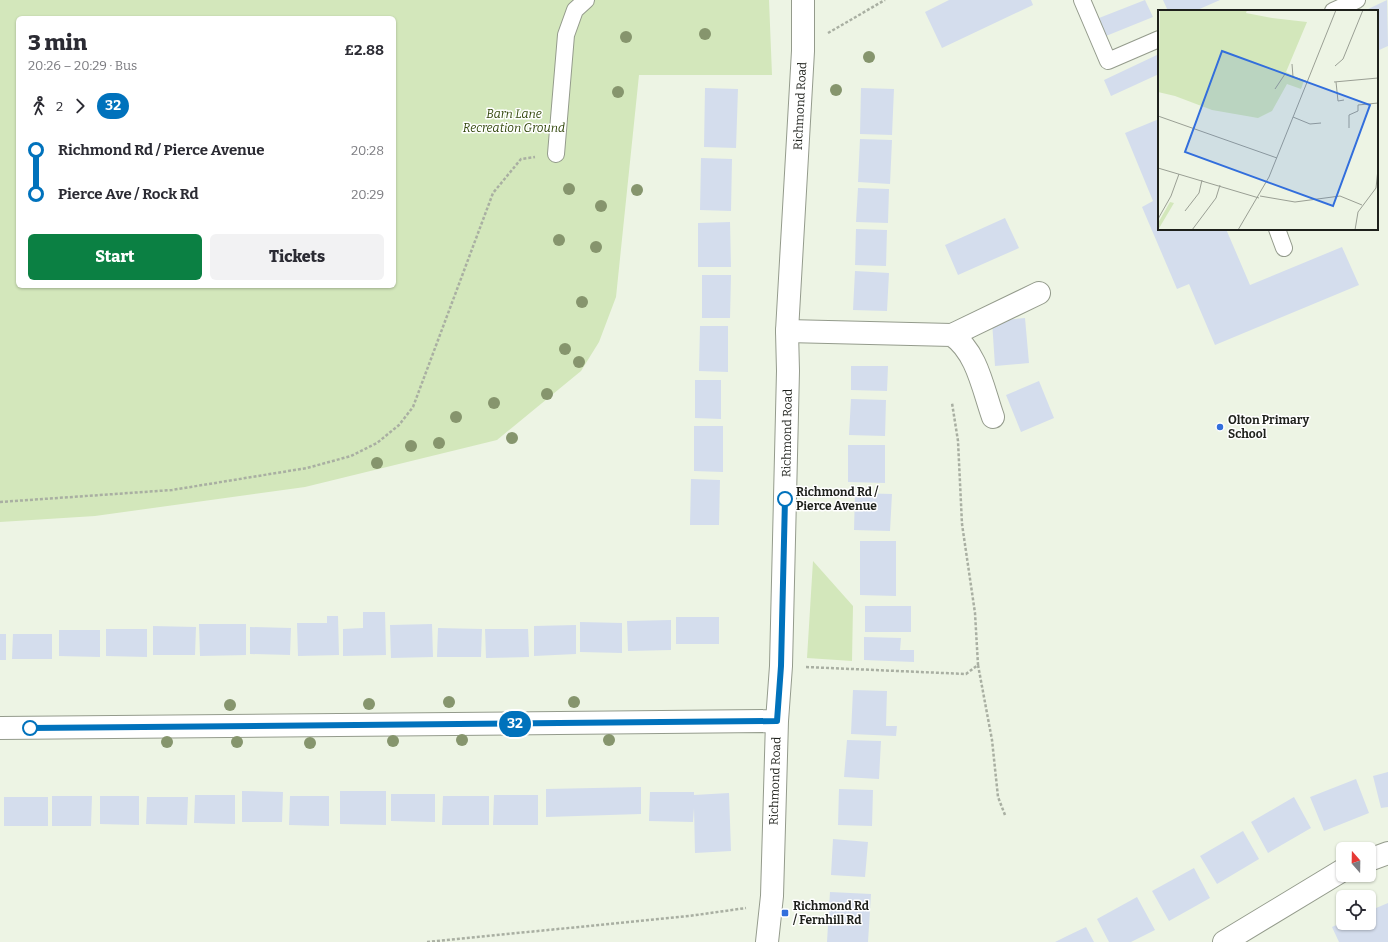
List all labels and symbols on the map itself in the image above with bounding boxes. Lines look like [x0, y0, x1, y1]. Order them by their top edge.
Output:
inset map [1158, 10, 1378, 230]
street label: Richmond Road [791, 61, 809, 151]
park label: Barn Lane Recreation Ground [463, 107, 565, 135]
street label: Richmond Road [779, 389, 795, 477]
place label: Olton Primary School [1228, 413, 1309, 441]
marker: Olton Primary School [1215, 422, 1225, 432]
place label: Richmond Rd / Pierce Avenue [796, 485, 879, 513]
marker: Richmond Rd / Pierce Avenue [777, 491, 793, 507]
line badge: 32 [497, 711, 533, 737]
unlabelled marker [22, 720, 38, 736]
street label: Richmond Road [766, 737, 784, 825]
north arrow [1336, 842, 1376, 882]
place label: Richmond Rd / Fernhill Rd [792, 899, 870, 927]
marker: Richmond Rd / Fernhill Rd [780, 908, 790, 918]

